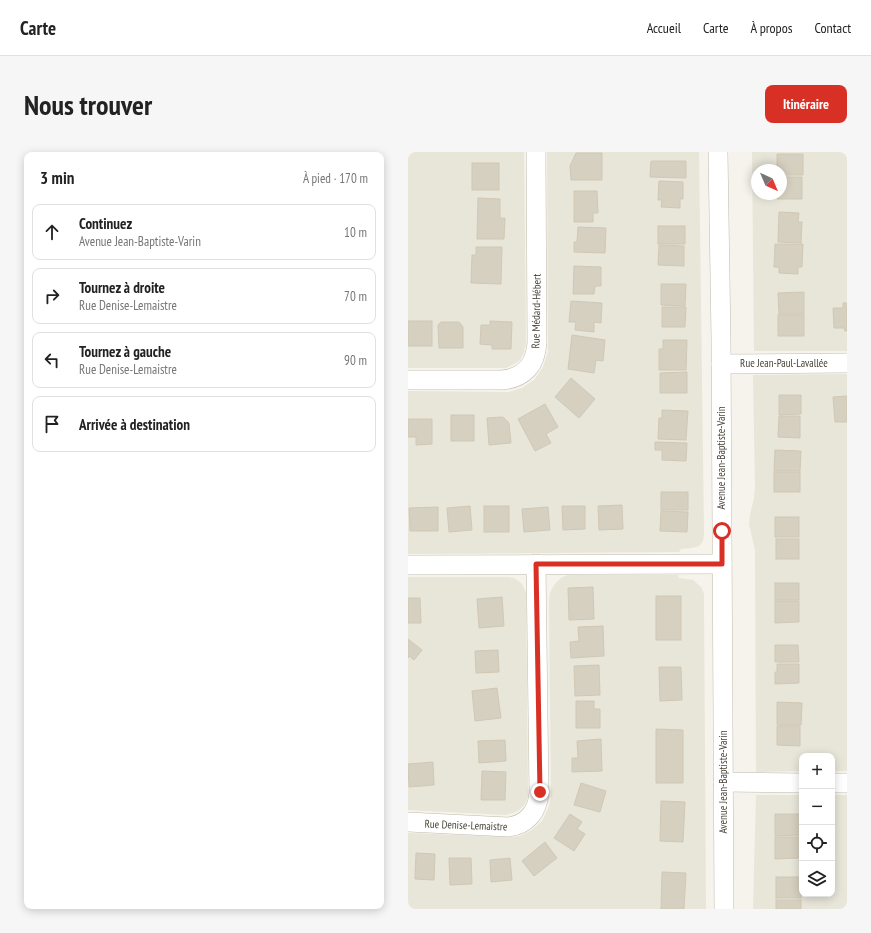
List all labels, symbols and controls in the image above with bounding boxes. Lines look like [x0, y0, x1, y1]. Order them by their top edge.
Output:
text: Carte [20, 16, 56, 40]
text: Accueil [647, 19, 681, 37]
text: Carte [703, 19, 729, 37]
text: À propos [751, 19, 793, 37]
text: Contact [815, 19, 851, 37]
button: Itinéraire [765, 85, 847, 123]
text: Nous trouver [24, 86, 152, 123]
north arrow [751, 164, 787, 200]
text: 3 min [40, 167, 74, 189]
text: À pied · 170 m [303, 170, 368, 187]
text: Continuez [79, 214, 132, 233]
icon: ahead [41, 221, 63, 243]
text: 10 m [344, 224, 367, 241]
text: Avenue Jean-Baptiste-Varin [79, 233, 201, 250]
street label: Rue Médard-Hébert [528, 274, 544, 348]
text: Tournez à droite [79, 278, 165, 297]
icon: right [41, 285, 63, 307]
text: 70 m [344, 288, 367, 305]
text: Rue Denise-Lemaistre [79, 297, 177, 314]
text: Tournez à gauche [79, 342, 171, 361]
icon: left [41, 349, 63, 371]
text: 90 m [344, 352, 367, 369]
street label: Rue Jean-Paul-Lavallée [740, 356, 828, 370]
text: Rue Denise-Lemaistre [79, 361, 177, 378]
street label: Avenue Jean-Baptiste-Varin [714, 406, 728, 510]
icon: arrive [41, 413, 63, 435]
text: Arrivée à destination [79, 415, 190, 434]
route start [713, 522, 731, 540]
street label: Avenue Jean-Baptiste-Varin [716, 730, 730, 834]
map controls [799, 753, 835, 897]
button: + [799, 753, 835, 789]
route end [531, 783, 549, 801]
button: − [799, 789, 835, 825]
street label: Rue Denise-Lemaistre [424, 817, 508, 833]
button: locate [799, 825, 835, 861]
button: layers [799, 861, 835, 897]

